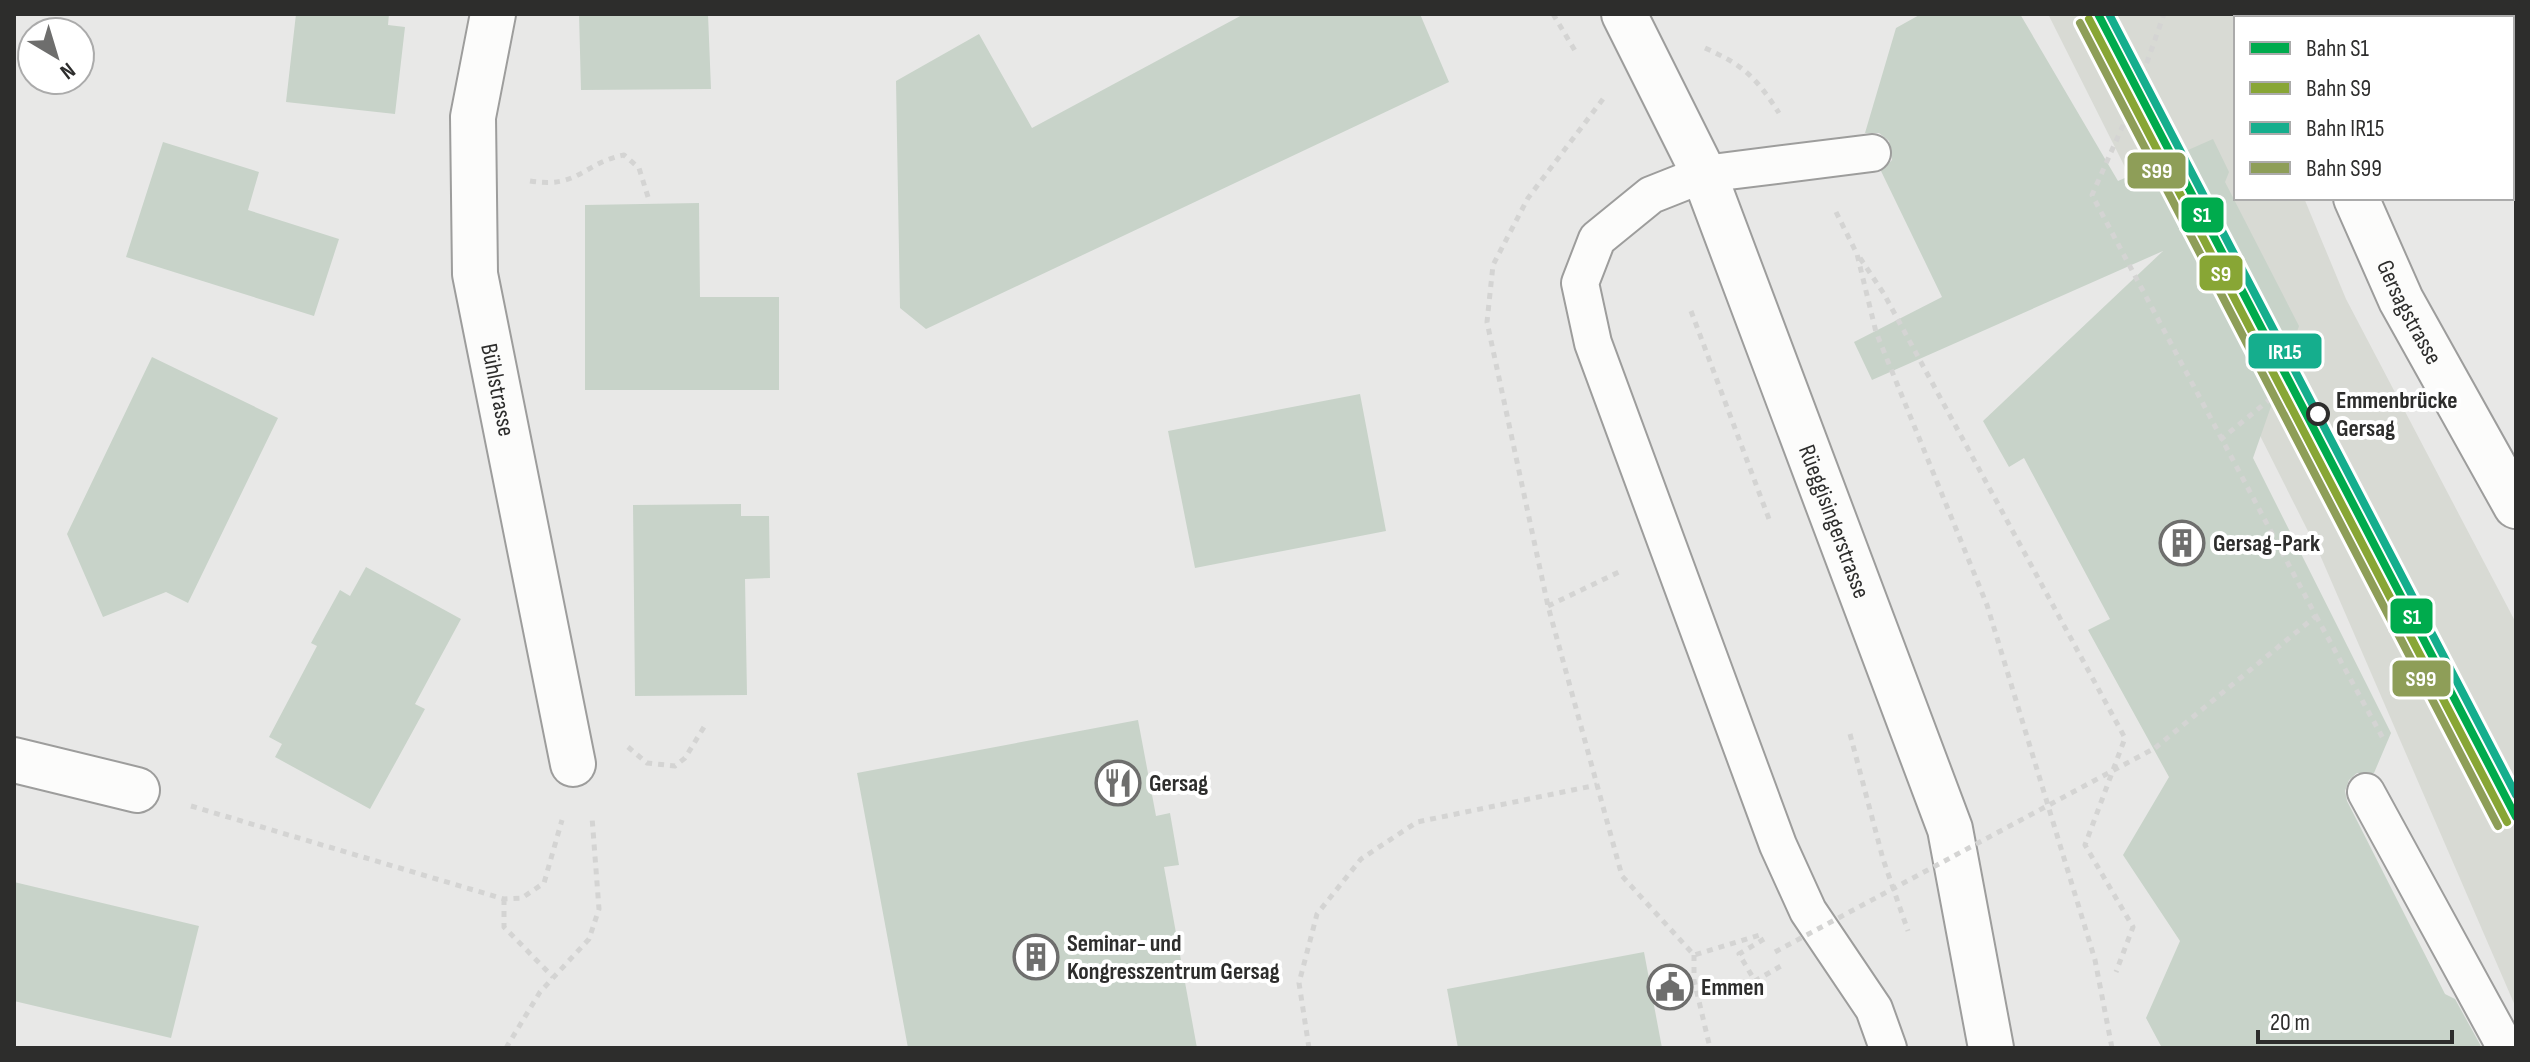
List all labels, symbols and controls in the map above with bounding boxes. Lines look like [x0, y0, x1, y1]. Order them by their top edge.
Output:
north arrow [16, 16, 96, 96]
legend [2234, 16, 2514, 200]
text: Bahn S1 [2306, 34, 2369, 63]
text: N [54, 56, 80, 85]
text: Bahn S9 [2306, 74, 2371, 103]
text: Bahn IR15 [2306, 114, 2384, 143]
line badge: S99 [2126, 151, 2187, 190]
text: Bahn S99 [2306, 154, 2382, 183]
text: S99 [2142, 158, 2172, 185]
line badge: S1 [2180, 196, 2225, 234]
text: S1 [2193, 202, 2212, 229]
line badge: S9 [2198, 254, 2244, 292]
street label: Gersagstrasse [2371, 255, 2449, 369]
text: S9 [2211, 261, 2231, 288]
line badge: IR15 [2247, 332, 2323, 370]
text: IR15 [2268, 339, 2302, 366]
street label: Bühlstrasse [475, 341, 522, 439]
place label: Emmenbrücke Gersag [2336, 386, 2458, 443]
marker: Emmenbrücke Gersag [2307, 403, 2329, 425]
street label: Rüeggisingerstrasse [1792, 441, 1877, 602]
building icon: Gersag-Park [2158, 519, 2206, 567]
place label: Gersag-Park [2213, 529, 2320, 558]
line badge: S1 [2389, 597, 2434, 635]
text: S1 [2403, 604, 2422, 631]
line badge: S99 [2391, 659, 2452, 698]
text: S99 [2406, 666, 2436, 693]
restaurant icon: Gersag [1094, 759, 1142, 807]
place label: Gersag [1149, 769, 1208, 798]
place label: Seminar- und Kongresszentrum Gersag [1067, 929, 1280, 986]
building icon: Seminar- und Kongresszentrum Gersag [1012, 933, 1060, 981]
public building icon: Emmen [1646, 963, 1694, 1011]
place label: Emmen [1701, 973, 1764, 1002]
scale bar [2258, 994, 2452, 1044]
text: 20 m [2270, 1008, 2310, 1037]

